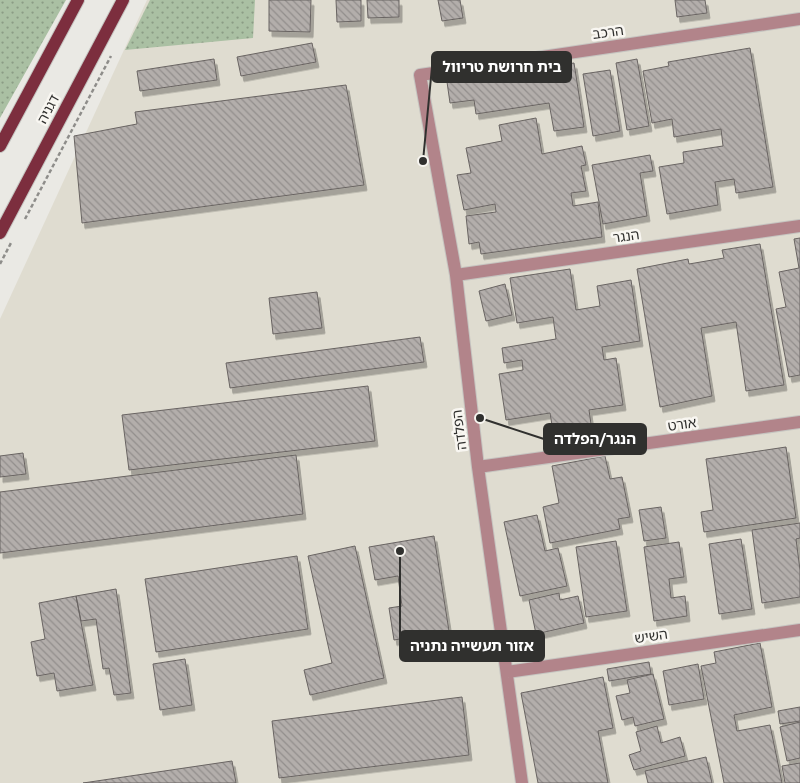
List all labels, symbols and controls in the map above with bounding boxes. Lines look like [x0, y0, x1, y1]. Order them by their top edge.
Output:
street label: הרכב [592, 22, 624, 42]
callout: בית חרושת טריוול [432, 52, 571, 82]
text: בית חרושת טריוול [442, 58, 562, 75]
street label: דגניה [34, 91, 62, 126]
street label: הנגר [612, 226, 640, 246]
street label: הפלדה [449, 409, 469, 451]
street label: אורט [667, 414, 698, 434]
callout: הנגר/הפלדה [544, 424, 646, 454]
text: הנגר/הפלדה [554, 430, 636, 447]
street label: השיש [633, 626, 669, 646]
callout: אזור תעשייה נתניה [400, 631, 544, 661]
text: אזור תעשייה נתניה [410, 637, 534, 654]

